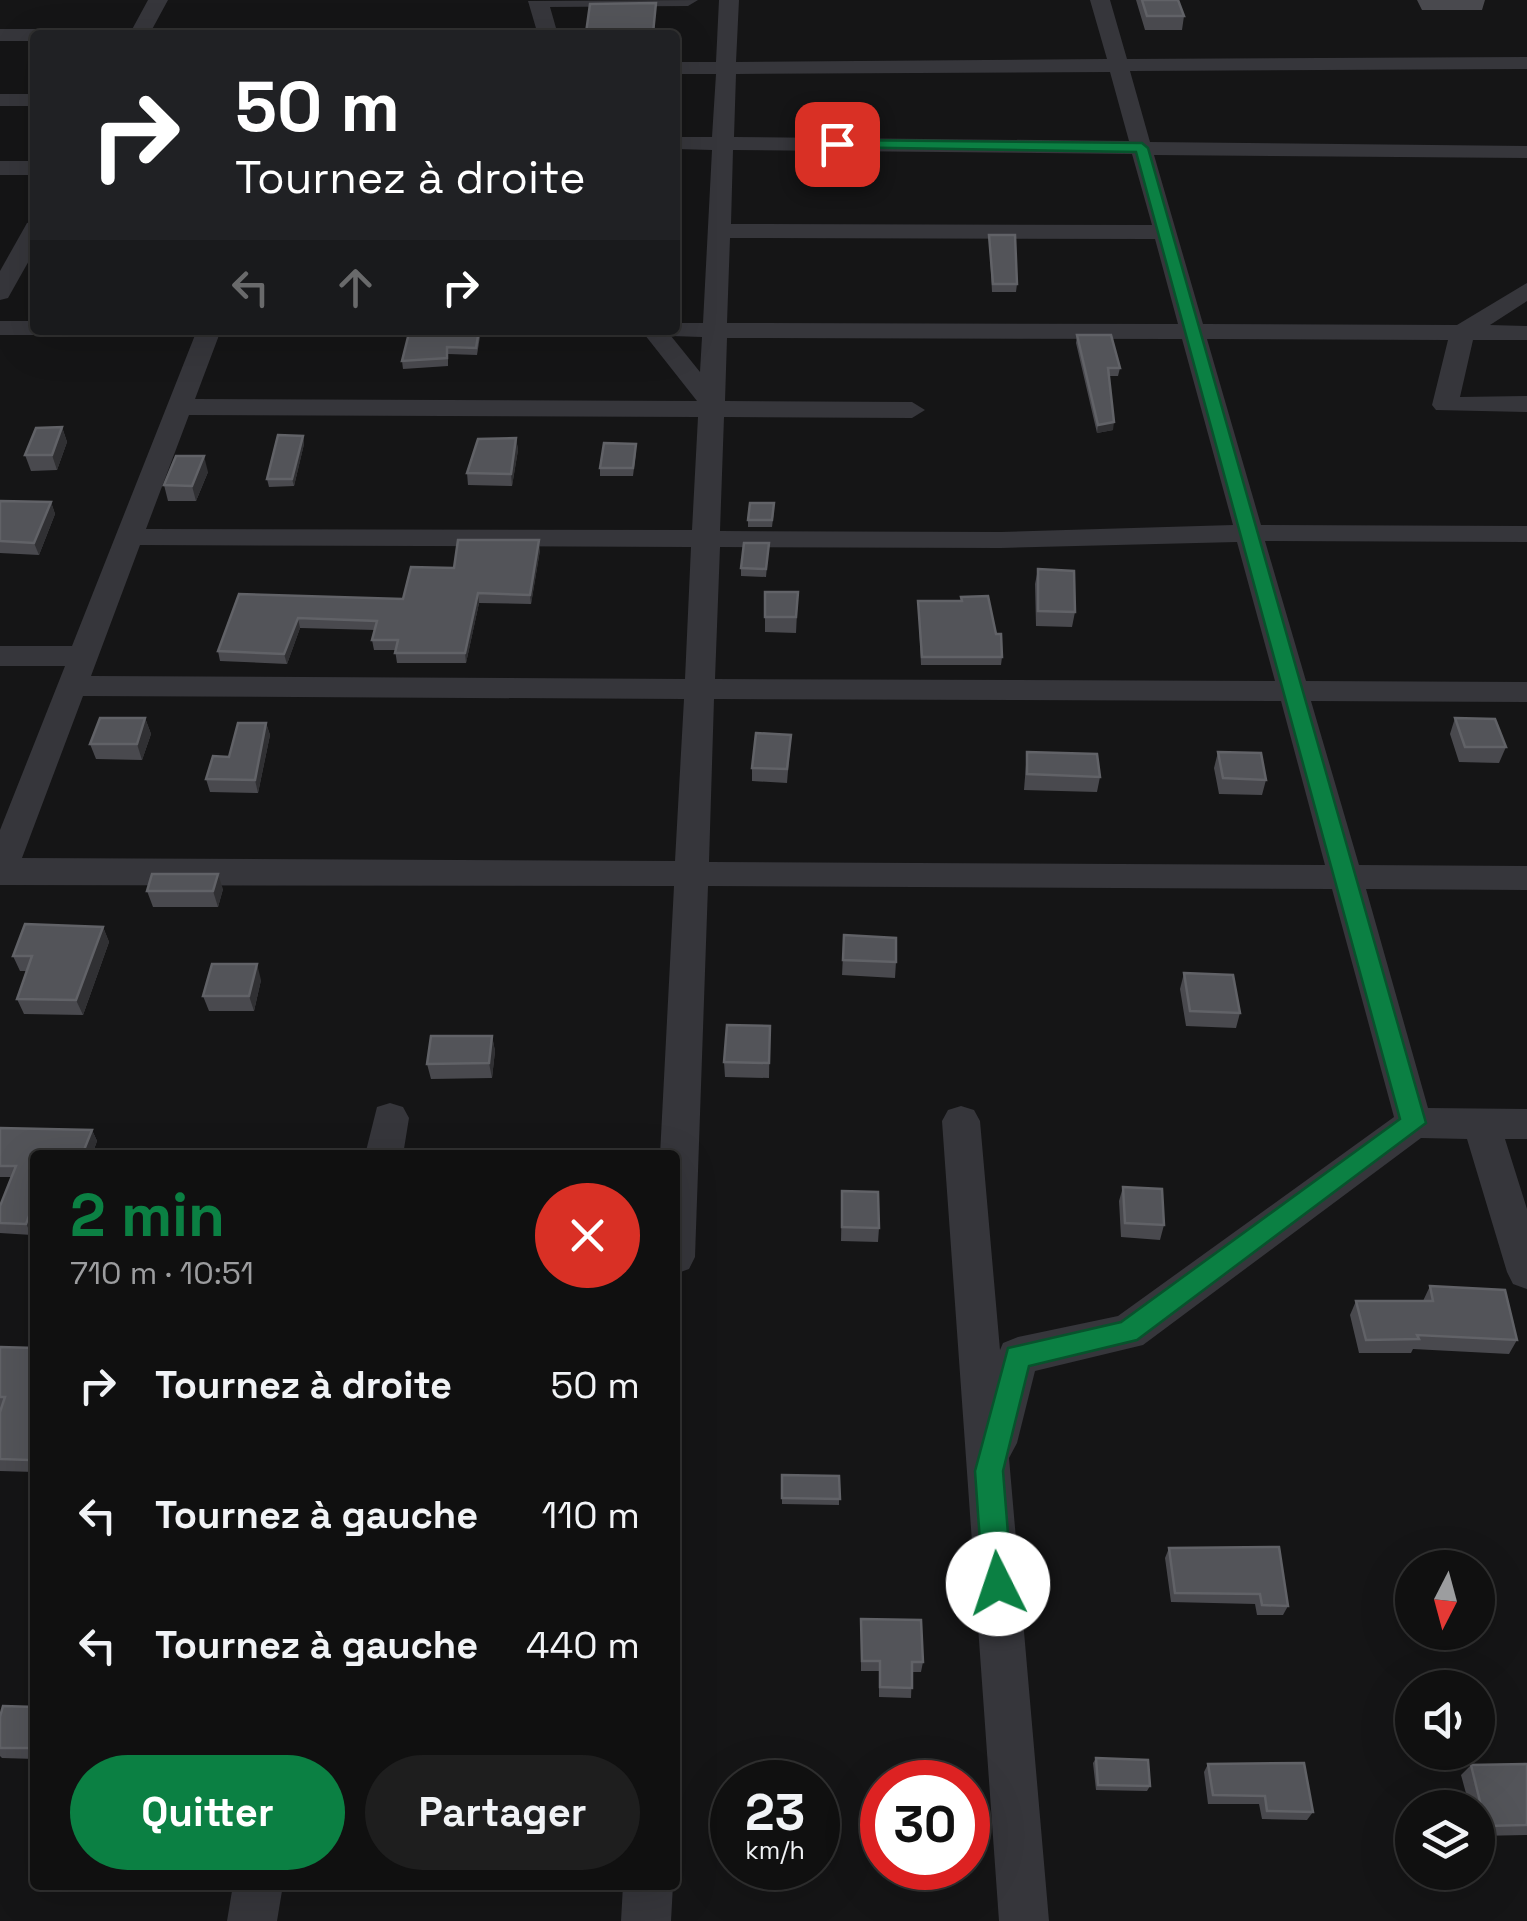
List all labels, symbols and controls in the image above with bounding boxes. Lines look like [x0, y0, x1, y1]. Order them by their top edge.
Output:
text: 50 m [235, 62, 400, 151]
icon: right [70, 70, 200, 200]
pin [795, 102, 880, 187]
icon: arrive [810, 117, 865, 172]
text: Tournez à droite [235, 149, 586, 206]
icon: left [223, 260, 278, 315]
icon: ahead [328, 260, 383, 315]
icon: right [433, 260, 488, 315]
text: 2 min [70, 1177, 225, 1254]
button: close [535, 1183, 640, 1288]
text: 710 m · 10:51 [70, 1253, 254, 1293]
icon: right [70, 1358, 125, 1413]
text: Tournez à droite [155, 1361, 452, 1409]
text: 50 m [550, 1361, 640, 1409]
icon: left [70, 1488, 125, 1543]
text: Tournez à gauche [155, 1491, 478, 1539]
text: 110 m [541, 1491, 640, 1539]
position arrow [946, 1532, 1050, 1636]
north arrow [1395, 1550, 1495, 1650]
map controls [1395, 1550, 1495, 1890]
icon: left [70, 1618, 125, 1673]
text: Tournez à gauche [155, 1621, 478, 1669]
text: 440 m [526, 1621, 640, 1669]
button: sound [1395, 1670, 1495, 1770]
button: Quitter [70, 1755, 345, 1870]
button: Partager [365, 1755, 640, 1870]
speed limit sign: 30 [860, 1760, 990, 1890]
text: 23 [745, 1781, 805, 1845]
button: layers [1395, 1790, 1495, 1890]
text: km/h [745, 1834, 805, 1866]

